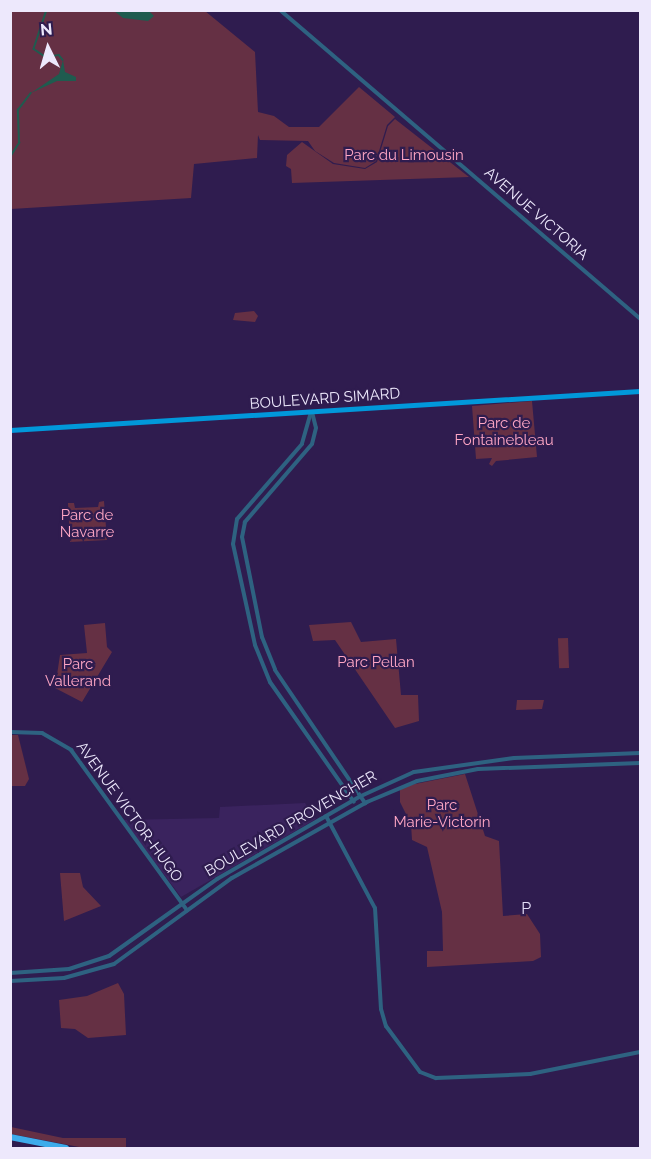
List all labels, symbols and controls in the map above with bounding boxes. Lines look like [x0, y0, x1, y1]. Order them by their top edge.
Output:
north arrow [18, 18, 78, 78]
text: N [39, 20, 53, 40]
park label: Parc du Limousin [344, 147, 464, 165]
street label: AVENUE VICTORIA [480, 164, 592, 264]
street label: BOULEVARD SIMARD [249, 385, 401, 413]
park label: Parc de Fontainebleau [454, 414, 554, 449]
park label: Parc de Navarre [60, 506, 114, 541]
park label: Parc Pellan [337, 654, 415, 672]
park label: Parc Vallerand [45, 655, 111, 690]
street label: AVENUE VICTOR-HUGO [72, 738, 186, 886]
street label: BOULEVARD PROVENCHER [202, 767, 380, 881]
park label: Parc Marie-Victorin [393, 796, 491, 831]
district label: P [521, 899, 533, 919]

